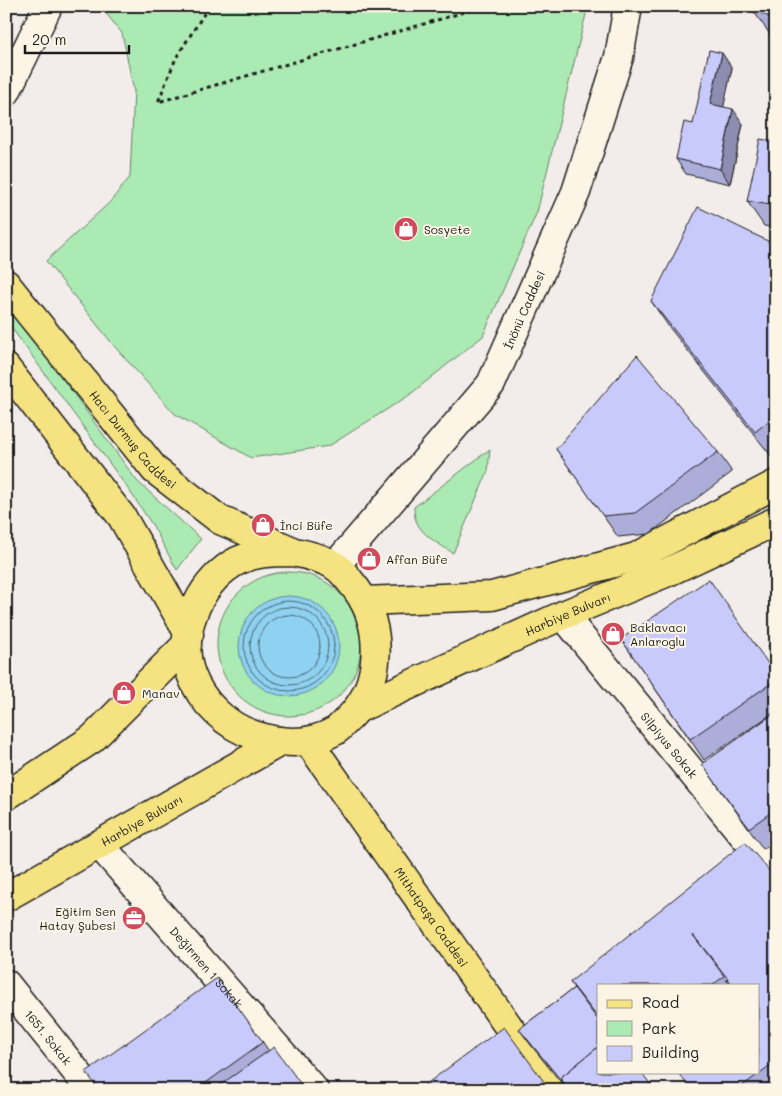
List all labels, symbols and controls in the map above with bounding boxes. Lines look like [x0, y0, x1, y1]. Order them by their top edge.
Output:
scale bar [25, 22, 129, 54]
text: 20 m [32, 29, 66, 49]
shop icon: Sosyete [393, 216, 419, 242]
place label: Sosyete [424, 221, 470, 237]
street label: İnönü Caddesi [500, 268, 548, 351]
street label: Hacı Durmuş Caddesi [86, 387, 180, 492]
shop icon: İnci Büfe [250, 512, 276, 538]
place label: İnci Büfe [280, 517, 333, 533]
shop icon: Affan Büfe [356, 546, 382, 572]
place label: Affan Büfe [386, 551, 448, 567]
street label: Harbiye Bulvarı [522, 588, 613, 639]
place label: Baklavacı Anlaroglu [630, 619, 686, 649]
shop icon: Baklavacı Anlaroglu [600, 621, 626, 647]
shop icon: Manav [111, 680, 137, 706]
place label: Manav [142, 685, 180, 701]
street label: Silpiyus Sokak [638, 708, 701, 781]
street label: Harbiye Bulvarı [98, 791, 186, 850]
street label: Mithatpaşa Caddesi [391, 864, 472, 970]
place label: Eğitim Sen Hatay Şubesi [39, 903, 116, 933]
office icon: Eğitim Sen Hatay Şubesi [121, 905, 147, 931]
street label: Değirmen 1 Sokak [167, 923, 247, 1011]
legend [597, 984, 760, 1074]
text: Road [642, 992, 679, 1012]
street label: 1651. Sokak [21, 1006, 76, 1068]
text: Park [642, 1018, 676, 1038]
text: Building [642, 1042, 699, 1062]

